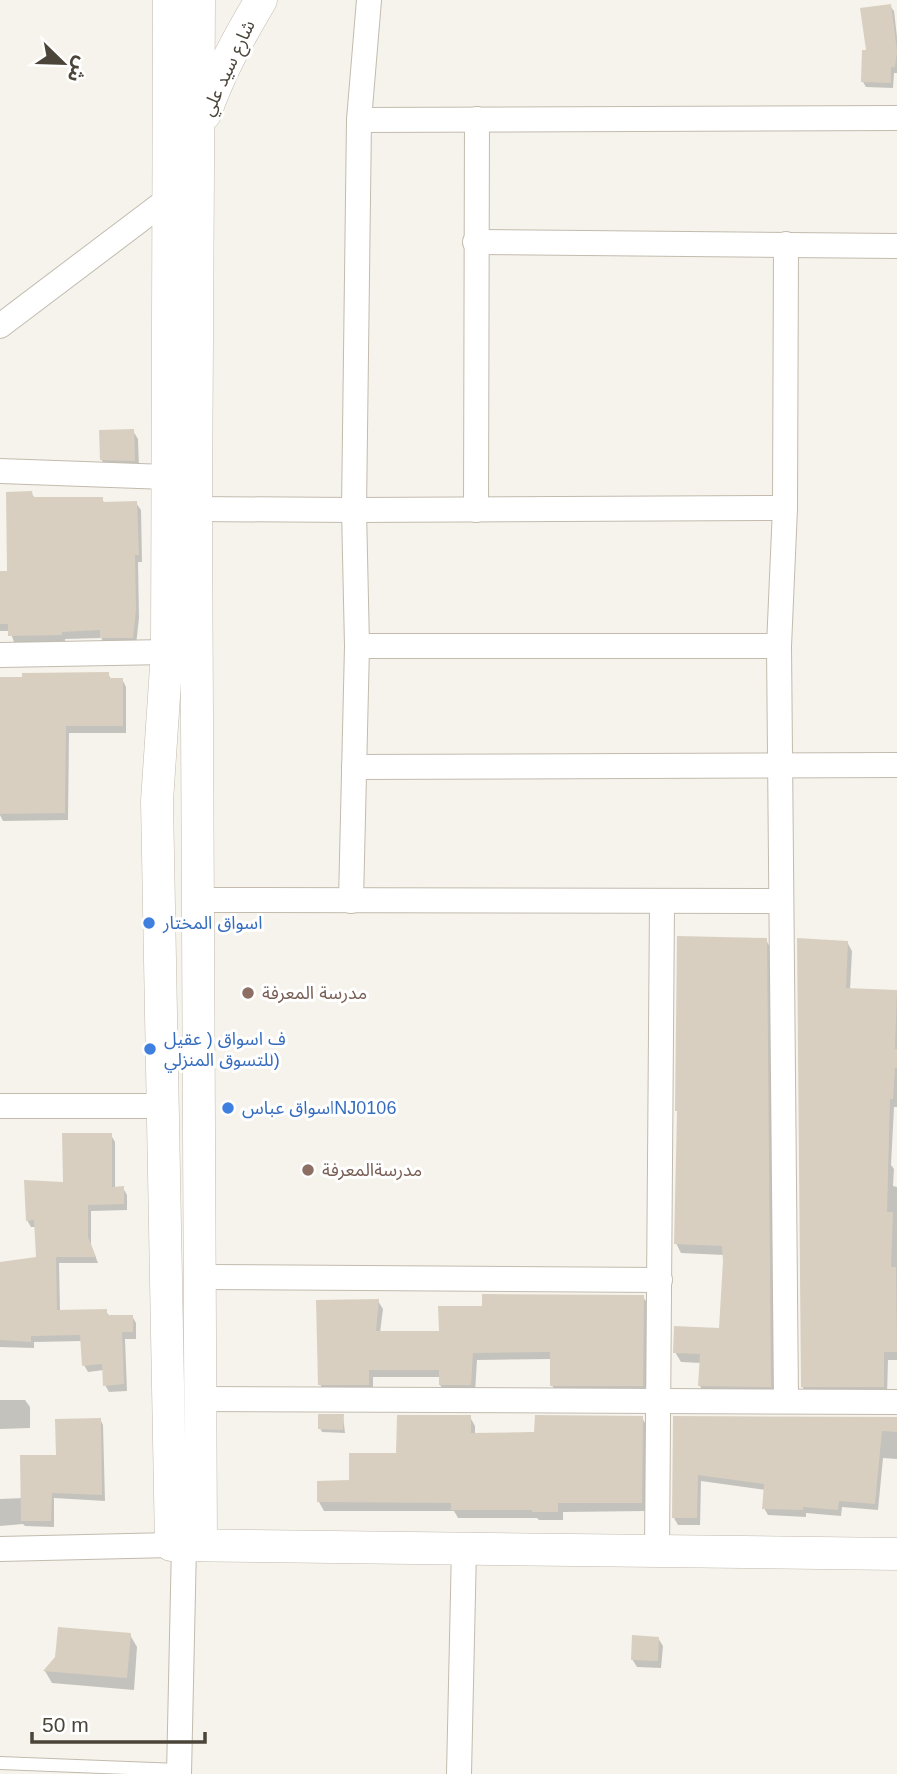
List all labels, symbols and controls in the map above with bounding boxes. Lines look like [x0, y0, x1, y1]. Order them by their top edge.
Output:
street label: شارع سيد علي [197, 17, 262, 121]
north arrow [28, 28, 98, 98]
text: ش [63, 53, 93, 86]
place label: اسواق المختار [162, 913, 263, 934]
marker: اسواق المختار [141, 915, 157, 931]
place label: مدرسة المعرفة [262, 983, 367, 1004]
marker: مدرسة المعرفة [240, 985, 256, 1001]
place label: ف اسواق ( عقيل للتسوق المنزلي) [164, 1029, 286, 1073]
marker: ف اسواق ( عقيل للتسوق المنزلي) [142, 1041, 158, 1057]
place label: اسواق عباسNJ0106 [242, 1098, 396, 1119]
marker: اسواق عباسNJ0106 [220, 1100, 236, 1116]
place label: مدرسةالمعرفة [322, 1160, 422, 1181]
marker: مدرسةالمعرفة [300, 1162, 316, 1178]
scale bar [32, 1700, 205, 1744]
text: 50 m [42, 1713, 89, 1736]

